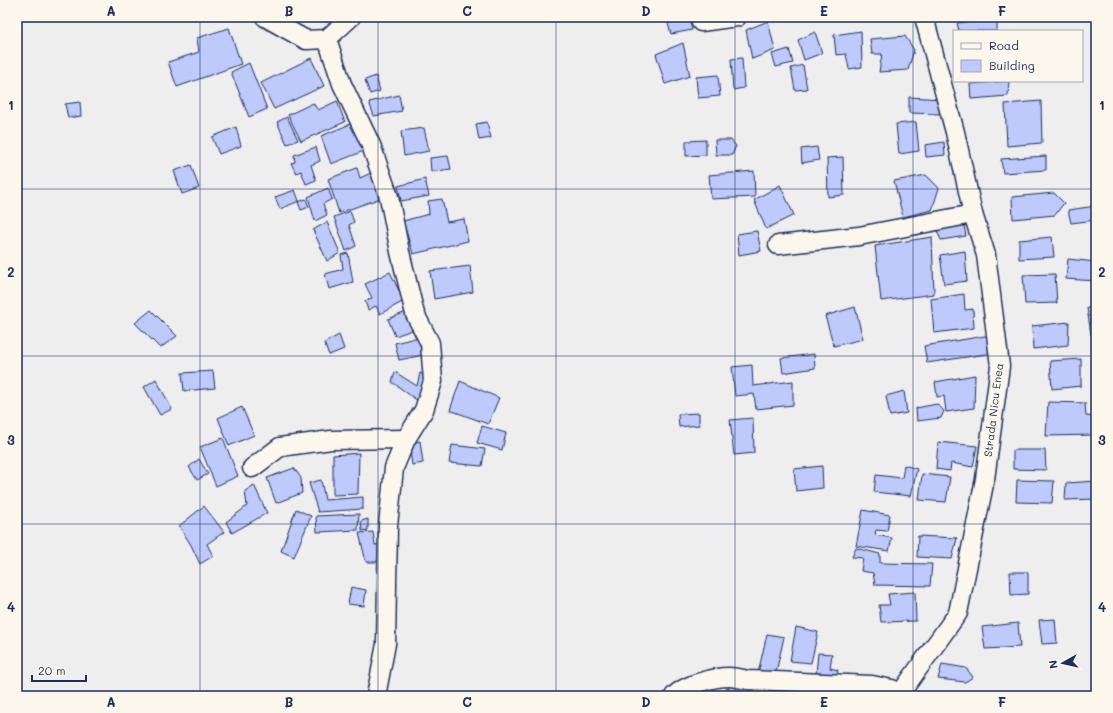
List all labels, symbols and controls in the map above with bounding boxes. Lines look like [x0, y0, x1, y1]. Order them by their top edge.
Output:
text: A [106, 2, 116, 19]
text: B [285, 2, 294, 19]
text: C [462, 2, 472, 19]
text: D [641, 2, 651, 19]
text: E [820, 2, 828, 19]
text: F [998, 2, 1006, 19]
legend [953, 30, 1083, 82]
text: Road [989, 37, 1019, 53]
text: Building [989, 57, 1035, 73]
text: 1 [8, 96, 14, 113]
text: 1 [1099, 96, 1105, 113]
text: 2 [7, 263, 15, 280]
text: 2 [1098, 263, 1106, 280]
street label: Strada Nicu Enea [980, 362, 1006, 458]
text: 3 [7, 431, 15, 448]
text: 3 [1098, 431, 1106, 448]
text: 4 [7, 598, 15, 615]
text: 4 [1098, 598, 1106, 615]
north arrow [1043, 643, 1083, 683]
scale bar [32, 657, 86, 683]
text: N [1045, 659, 1061, 670]
text: 20 m [38, 662, 66, 678]
text: A [106, 693, 116, 710]
text: B [285, 693, 294, 710]
text: C [462, 693, 472, 710]
text: D [641, 693, 651, 710]
text: E [820, 693, 828, 710]
text: F [998, 693, 1006, 710]

